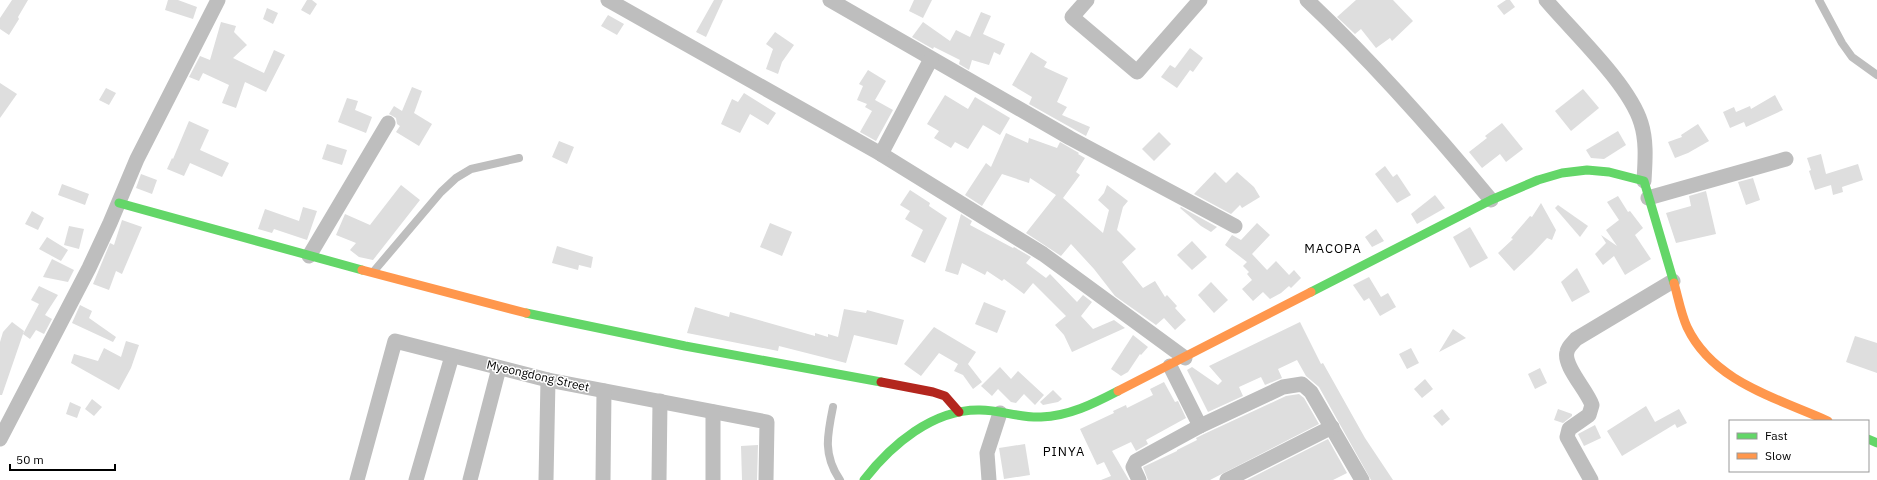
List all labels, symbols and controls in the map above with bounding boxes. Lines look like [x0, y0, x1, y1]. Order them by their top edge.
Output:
district label: MACOPA [1304, 240, 1362, 257]
street label: Myeongdong Street [485, 356, 591, 395]
legend [1729, 420, 1869, 472]
text: Fast [1765, 428, 1788, 443]
district label: PINYA [1043, 443, 1085, 460]
scale bar [10, 446, 115, 472]
text: Slow [1765, 448, 1791, 463]
text: 50 m [16, 452, 44, 467]

